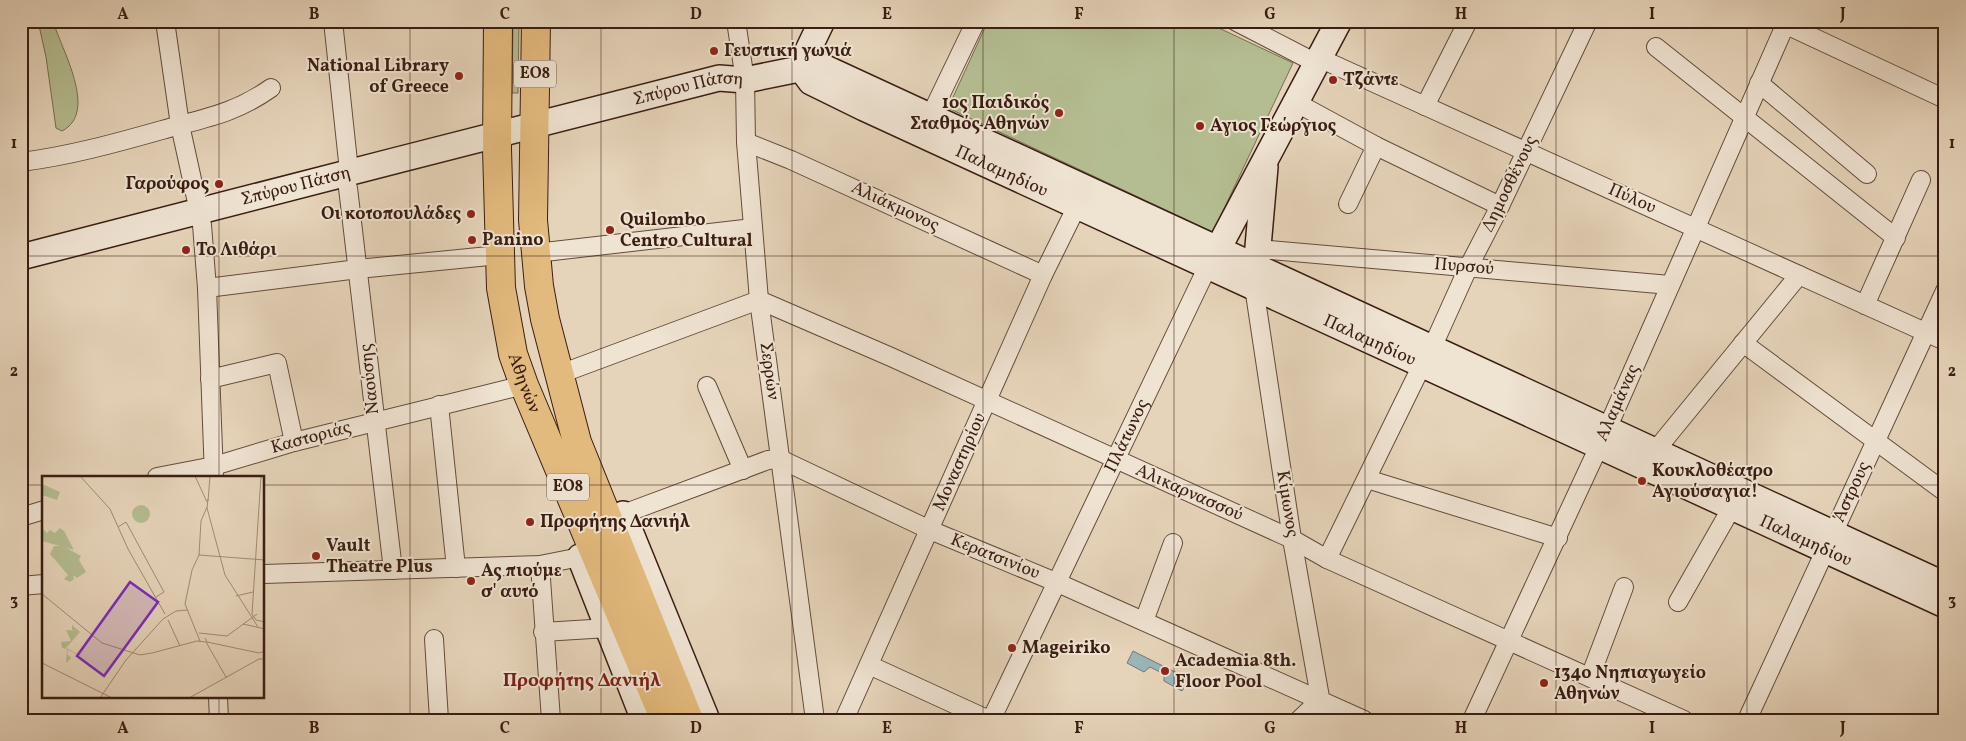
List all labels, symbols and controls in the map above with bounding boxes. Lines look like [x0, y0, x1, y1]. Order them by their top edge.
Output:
text: A [117, 4, 129, 26]
text: B [309, 4, 320, 26]
text: C [500, 4, 510, 26]
text: D [690, 4, 702, 26]
text: E [882, 4, 892, 26]
text: F [1074, 4, 1084, 26]
text: G [1264, 4, 1276, 26]
text: H [1455, 4, 1467, 26]
text: I [1649, 4, 1655, 26]
text: J [1839, 4, 1846, 26]
place label: Γευστική γωνιά [724, 39, 852, 64]
marker: Γευστική γωνιά [708, 45, 720, 57]
place label: National Library of Greece [307, 54, 449, 100]
road number: ΕΟ8 [514, 61, 556, 88]
street label: Σπύρου Πάτση [631, 65, 745, 112]
place label: Τζάντε [1343, 68, 1398, 93]
marker: National Library of Greece [453, 70, 465, 82]
marker: Τζάντε [1327, 74, 1339, 86]
place label: 1ος Παιδικός Σταθμός Αθηνών [910, 91, 1049, 137]
marker: 1ος Παιδικός Σταθμός Αθηνών [1053, 107, 1065, 119]
place label: Αγιος Γεώργιος [1210, 114, 1336, 139]
marker: Αγιος Γεώργιος [1194, 120, 1206, 132]
street label: Δημοσθένους [1476, 132, 1544, 236]
text: 1 [11, 133, 17, 155]
text: 1 [1949, 133, 1955, 155]
street label: Παλαμηδίου [951, 139, 1052, 203]
street label: Σπύρου Πάτση [238, 160, 354, 212]
place label: Γαρούφος [125, 172, 209, 197]
street label: Αλιάκμονος [847, 176, 943, 238]
street label: Πύλου [1604, 177, 1660, 221]
marker: Γαρούφος [213, 178, 225, 190]
place label: Οι κοτοπουλάδες [321, 202, 461, 227]
marker: Οι κοτοπουλάδες [465, 208, 477, 220]
place label: Quilombo Centro Cultural [620, 208, 753, 254]
marker: Quilombo Centro Cultural [604, 224, 616, 236]
place label: Panino [482, 228, 543, 253]
marker: Panino [466, 234, 478, 246]
place label: Το Λιθάρι [196, 238, 277, 263]
marker: Το Λιθάρι [180, 244, 192, 256]
street label: Πυρσού [1433, 252, 1495, 282]
street label: Παλαμηδίου [1319, 308, 1420, 372]
street label: Σερρών [753, 341, 785, 402]
street label: Ναούσης [354, 342, 386, 416]
street label: Αθηνών [501, 350, 547, 417]
text: 2 [10, 361, 18, 383]
street label: Αλαμάνας [1590, 361, 1646, 445]
text: 2 [1948, 361, 1956, 383]
street label: Πλάτωνος [1098, 395, 1155, 477]
street label: Μοναστηρίου [927, 409, 993, 515]
street label: Καστοριάς [268, 415, 354, 461]
street label: Άστρους [1827, 457, 1877, 527]
street label: Αλικαρνασσού [1131, 458, 1247, 528]
place label: Κουκλοθέατρο Αγιούσαγια! [1652, 459, 1773, 505]
street label: Κίμωνος [1269, 469, 1305, 539]
road number: ΕΟ8 [547, 474, 589, 501]
marker: Κουκλοθέατρο Αγιούσαγια! [1636, 475, 1648, 487]
inset map [42, 476, 265, 698]
street label: Παλαμηδίου [1755, 509, 1856, 573]
place label: Προφήτης Δανιήλ [540, 510, 691, 535]
marker: Προφήτης Δανιήλ [524, 516, 536, 528]
street label: Κερατσινίου [947, 528, 1043, 586]
place label: Vault Theatre Plus [326, 534, 433, 580]
marker: Vault Theatre Plus [310, 550, 322, 562]
place label: Ας πιούμε σ' αυτό [481, 559, 562, 605]
marker: Ας πιούμε σ' αυτό [465, 575, 477, 587]
text: 3 [10, 590, 18, 612]
text: 3 [1948, 590, 1956, 612]
place label: Mageiriko [1022, 636, 1111, 661]
marker: Mageiriko [1006, 642, 1018, 654]
place label: Academia 8th. Floor Pool [1175, 649, 1296, 695]
place label: 134ο Νηπιαγωγείο Αθηνών [1554, 661, 1706, 707]
marker: Academia 8th. Floor Pool [1159, 665, 1171, 677]
district label: Προφήτης Δανιήλ [503, 668, 661, 694]
marker: 134ο Νηπιαγωγείο Αθηνών [1538, 677, 1550, 689]
text: A [117, 718, 129, 740]
text: B [309, 718, 320, 740]
text: C [500, 718, 510, 740]
text: D [690, 718, 702, 740]
text: E [882, 718, 892, 740]
text: F [1074, 718, 1084, 740]
text: G [1264, 718, 1276, 740]
text: H [1455, 718, 1467, 740]
text: I [1649, 718, 1655, 740]
text: J [1839, 718, 1846, 740]

